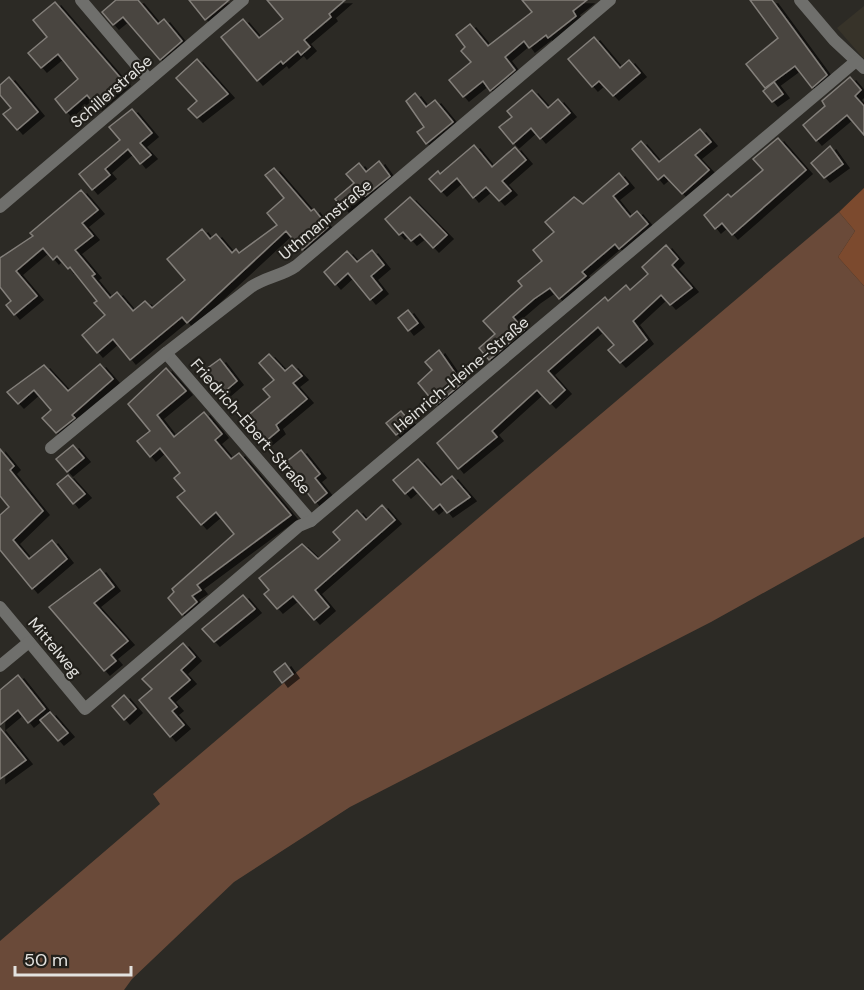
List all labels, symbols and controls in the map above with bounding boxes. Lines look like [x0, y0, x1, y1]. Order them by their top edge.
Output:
street label: Schillerstraße [66, 50, 157, 133]
street label: Uthmannstraße [274, 174, 376, 264]
street label: Heinrich-Heine-Straße [389, 312, 533, 437]
street label: Friedrich-Ebert-Straße [186, 354, 315, 498]
street label: Mittelweg [23, 613, 86, 682]
scale bar [15, 939, 130, 977]
text: 50 m [24, 948, 68, 972]

